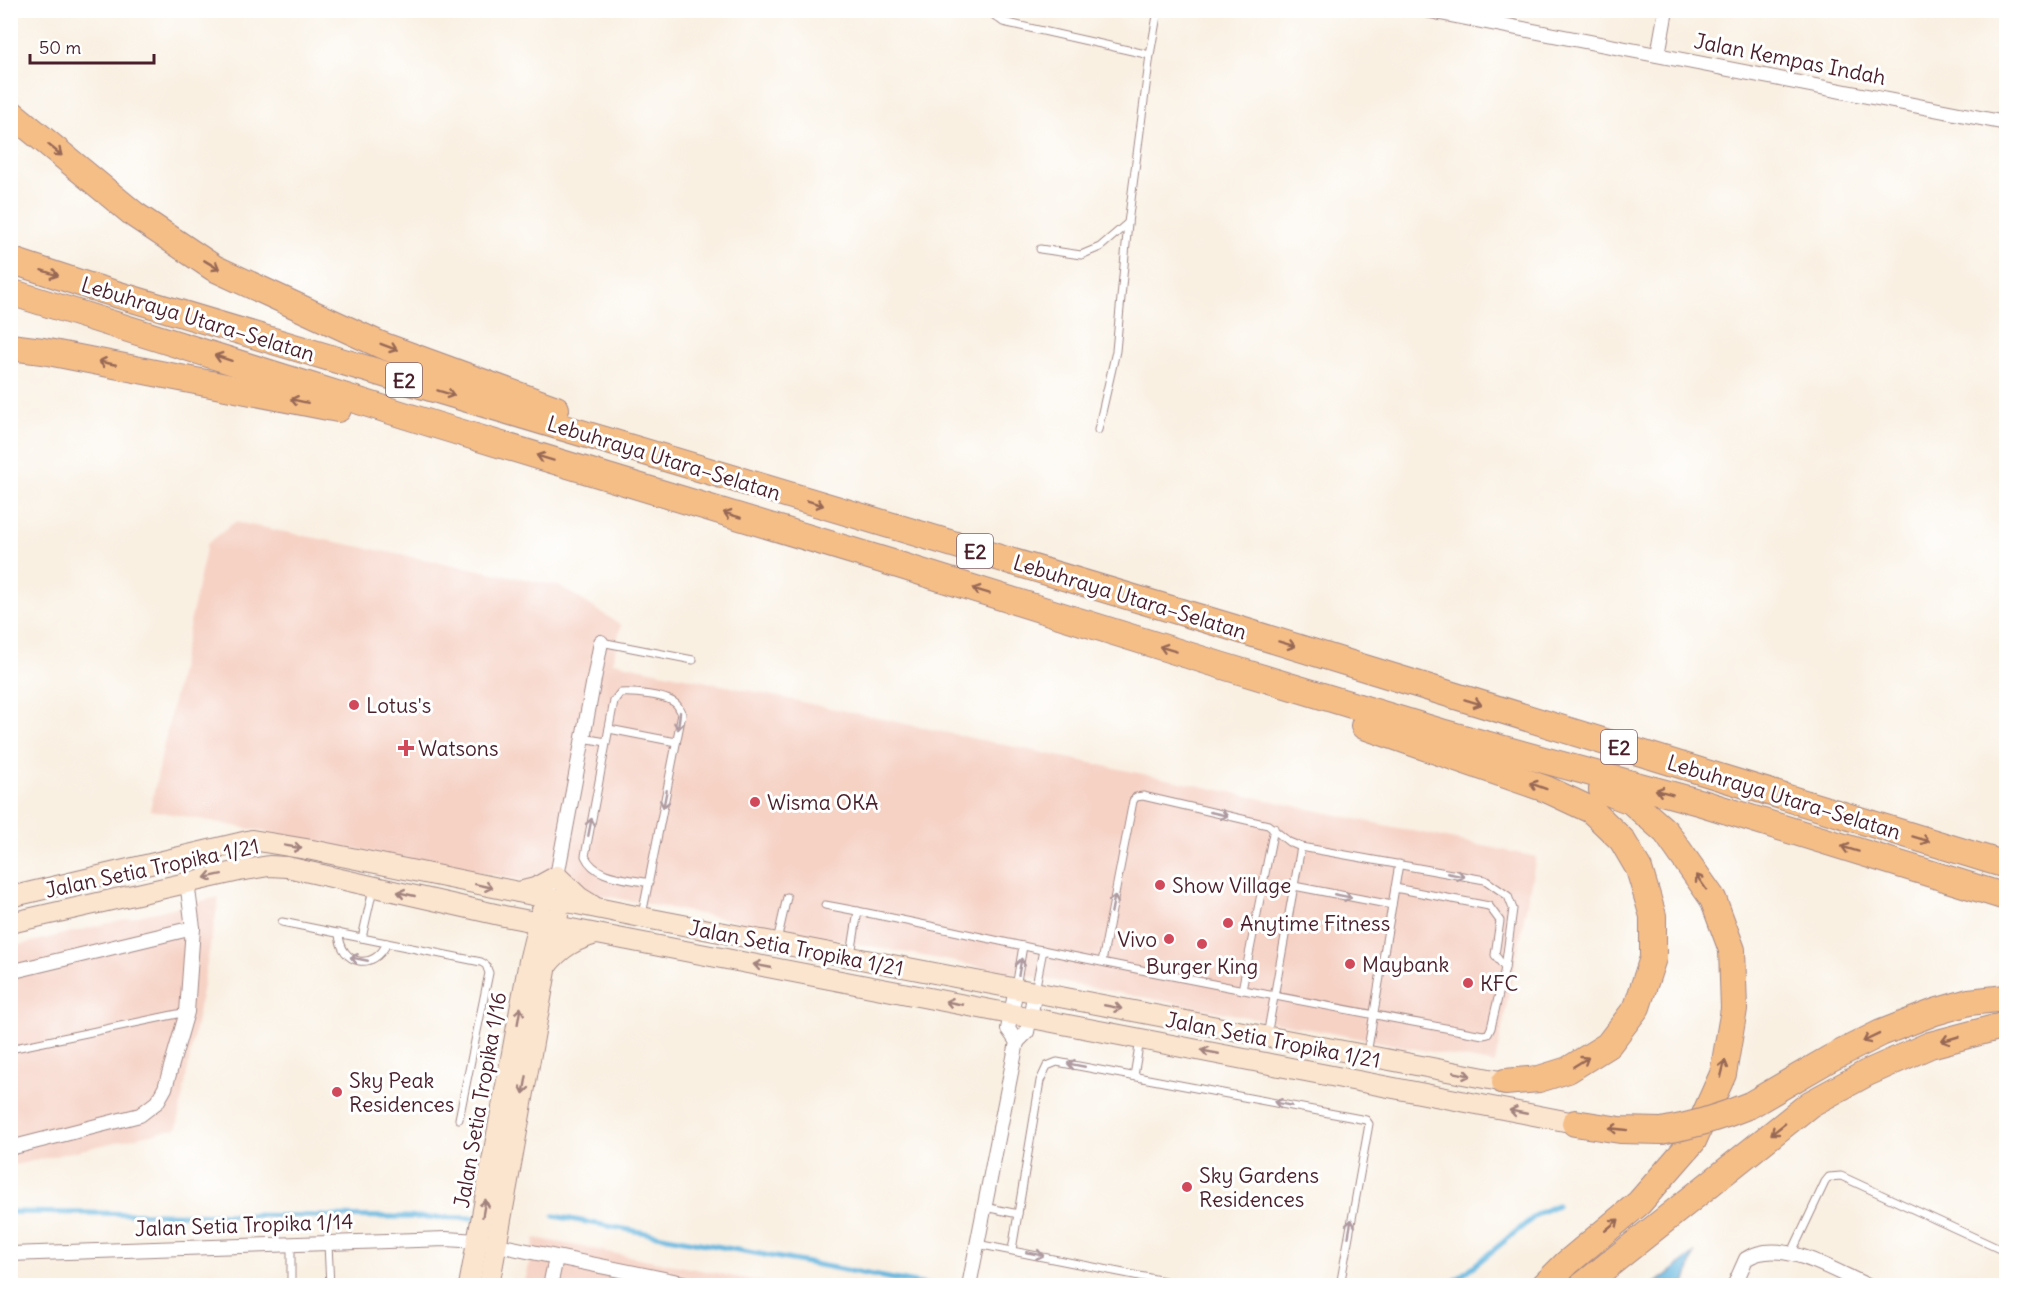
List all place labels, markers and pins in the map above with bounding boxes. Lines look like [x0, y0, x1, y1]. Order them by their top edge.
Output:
place label: Lotus's [366, 692, 431, 719]
marker: Lotus's [347, 698, 361, 712]
place label: Watsons [418, 735, 499, 762]
marker: Watsons [399, 741, 413, 755]
place label: Wisma OKA [767, 789, 878, 816]
marker: Wisma OKA [748, 795, 762, 809]
place label: Show Village [1172, 872, 1291, 899]
marker: Show Village [1153, 878, 1167, 892]
place label: Anytime Fitness [1240, 910, 1390, 937]
marker: Anytime Fitness [1221, 916, 1235, 930]
place label: Vivo [1117, 926, 1157, 953]
marker: Vivo [1162, 932, 1176, 946]
marker: Burger King [1195, 937, 1209, 951]
place label: Maybank [1362, 951, 1449, 978]
place label: Burger King [1146, 953, 1258, 980]
marker: Maybank [1343, 957, 1357, 971]
place label: KFC [1480, 970, 1519, 997]
marker: KFC [1461, 976, 1475, 990]
place label: Sky Peak Residences [349, 1067, 454, 1118]
marker: Sky Peak Residences [330, 1085, 344, 1099]
place label: Sky Gardens Residences [1199, 1162, 1319, 1213]
marker: Sky Gardens Residences [1180, 1180, 1194, 1194]

